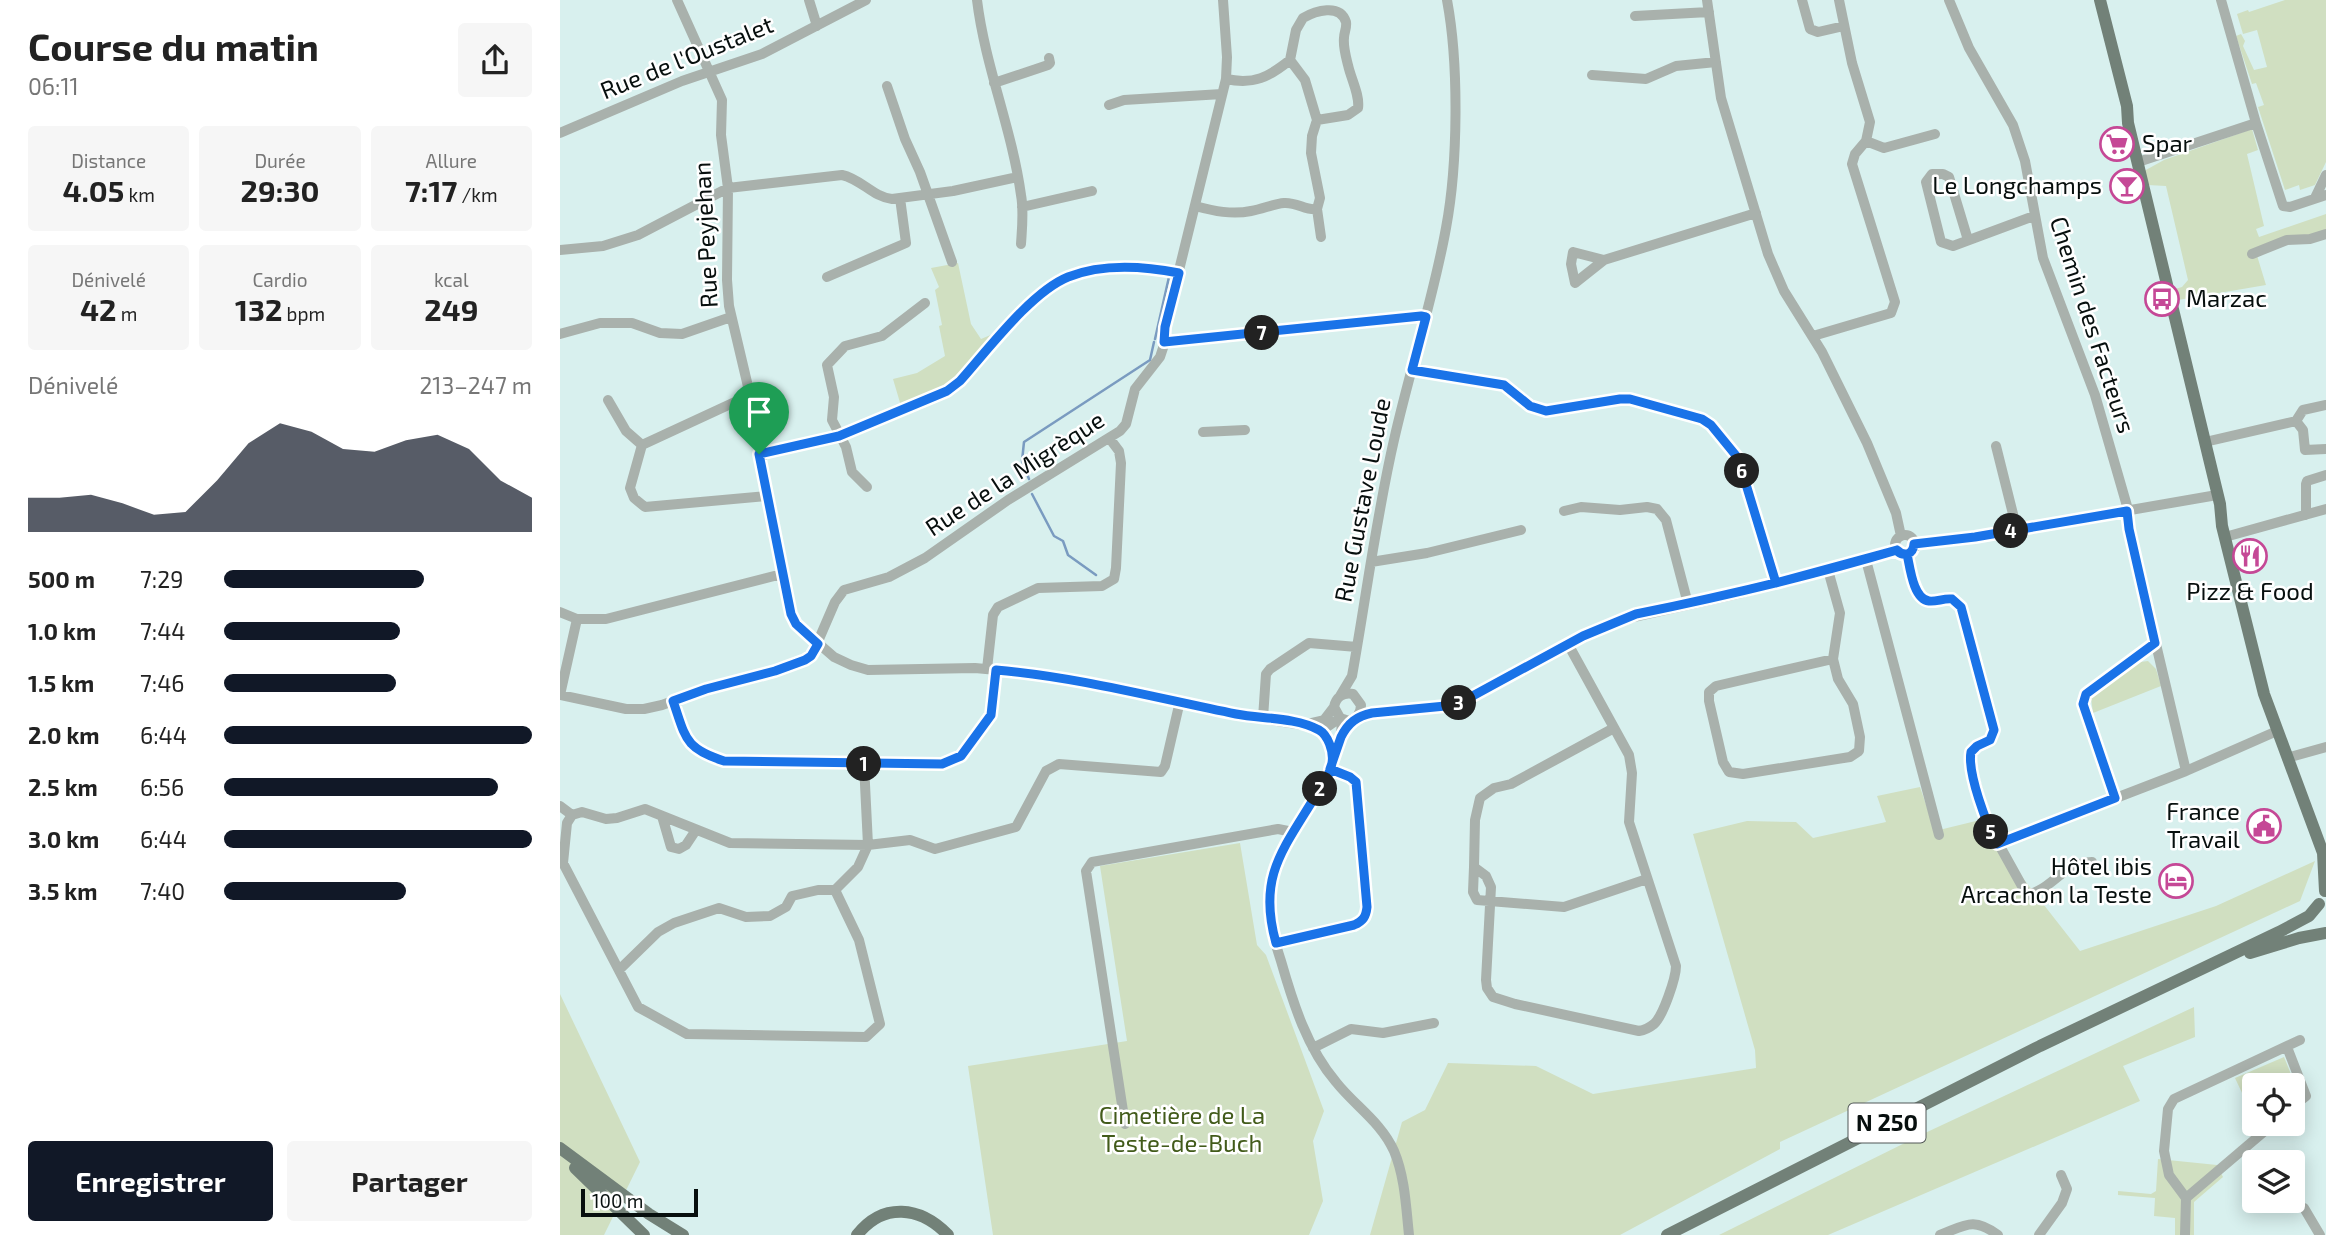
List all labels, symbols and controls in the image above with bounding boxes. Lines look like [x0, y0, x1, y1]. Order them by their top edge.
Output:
street label: Rue de l'Oustalet [596, 9, 777, 104]
text: Course du matin [28, 23, 319, 69]
button: share [458, 23, 532, 97]
text: 06:11 [28, 72, 79, 100]
supermarket icon: Spar [2098, 125, 2136, 163]
place label: Spar [2142, 128, 2193, 157]
text: Distance [71, 149, 146, 172]
text: Durée [254, 149, 306, 172]
text: Allure [426, 149, 477, 172]
street label: Rue Peyjehan [686, 161, 723, 309]
bar icon: Le Longchamps [2108, 167, 2146, 205]
place label: Le Longchamps [1932, 170, 2102, 199]
text: 4.05 [62, 172, 124, 208]
text: 29:30 [241, 172, 319, 208]
text: 7:17 [405, 172, 457, 208]
text: km [124, 183, 155, 206]
text: /km [457, 183, 498, 206]
street label: Chemin des Facteurs [2045, 213, 2142, 436]
text: Dénivelé [71, 268, 146, 291]
text: Cardio [252, 268, 308, 291]
text: kcal [434, 268, 469, 291]
bus stop icon: Marzac [2143, 280, 2181, 318]
place label: Marzac [2186, 283, 2267, 312]
text: 42 [80, 291, 116, 327]
text: 132 [235, 291, 282, 327]
text: 249 [424, 291, 478, 327]
text: m [116, 302, 137, 325]
text: bpm [282, 302, 325, 325]
pin: 7 [1244, 316, 1280, 350]
text: 7 [1256, 321, 1267, 344]
text: Dénivelé [28, 371, 118, 399]
text: 213–247 m [419, 371, 532, 399]
pin [729, 382, 789, 454]
icon: arrive [740, 393, 778, 431]
street label: Rue Gustave Loude [1328, 395, 1396, 604]
street label: Rue de la Migrèque [919, 404, 1109, 541]
pin: 6 [1724, 454, 1760, 489]
text: 6 [1736, 459, 1747, 482]
pin: 4 [1994, 514, 2028, 548]
text: 4 [2004, 519, 2017, 542]
restaurant icon: Pizz & Food [2231, 537, 2269, 575]
text: 500 m [28, 565, 95, 593]
text: 7:29 [140, 565, 183, 593]
place label: Pizz & Food [2186, 576, 2314, 605]
text: 1.0 km [28, 617, 96, 645]
text: 7:44 [140, 617, 186, 645]
text: 1.5 km [28, 669, 94, 697]
text: 7:46 [140, 669, 185, 697]
pin: 3 [1441, 686, 1476, 720]
text: 3 [1453, 691, 1464, 714]
text: 2.0 km [28, 721, 100, 749]
text: 6:44 [140, 721, 187, 749]
pin: 1 [846, 746, 882, 782]
text: 1 [859, 752, 868, 775]
pin: 2 [1302, 772, 1338, 806]
text: 2.5 km [28, 773, 98, 801]
text: 6:56 [140, 773, 184, 801]
text: 2 [1314, 777, 1325, 800]
place label: France Travail [2166, 796, 2240, 853]
public building icon: France Travail [2245, 807, 2283, 845]
pin: 5 [1974, 814, 2008, 850]
text: 5 [1985, 820, 1996, 843]
text: 3.0 km [28, 825, 99, 853]
text: 6:44 [140, 825, 187, 853]
place label: Hôtel ibis Arcachon la Teste [1961, 851, 2152, 908]
hotel icon: Hôtel ibis Arcachon la Teste [2157, 862, 2195, 900]
text: 3.5 km [28, 877, 97, 905]
text: 7:40 [140, 877, 185, 905]
map controls [2242, 1073, 2305, 1213]
button: locate [2242, 1073, 2305, 1136]
park label: Cimetière de La Teste-de-Buch [1099, 1100, 1265, 1157]
road number: N 250 [1848, 1104, 1926, 1142]
button: Enregistrer [28, 1141, 273, 1221]
button: Partager [287, 1141, 532, 1221]
button: layers [2242, 1150, 2305, 1213]
scale bar [581, 1186, 698, 1218]
text: 100 m [592, 1189, 643, 1212]

